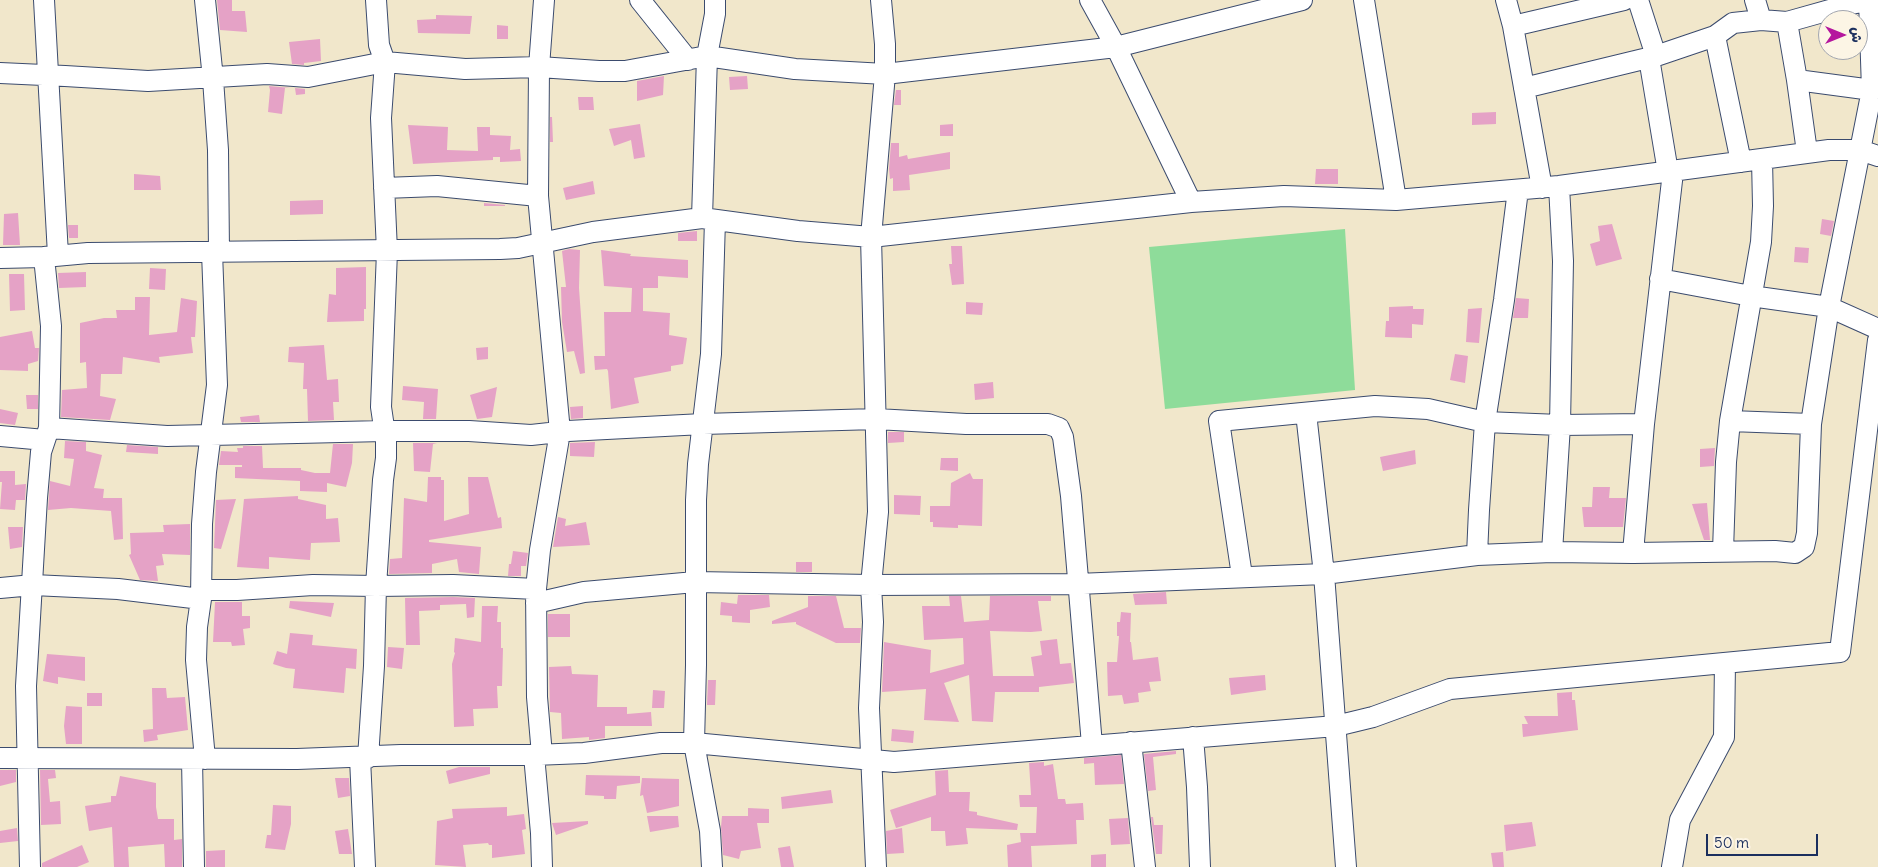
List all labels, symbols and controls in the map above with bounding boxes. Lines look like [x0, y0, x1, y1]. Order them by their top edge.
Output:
north arrow [1818, 10, 1868, 60]
text: ش [1848, 27, 1866, 43]
scale bar [1708, 824, 1820, 856]
text: 50 m [1714, 833, 1749, 852]

